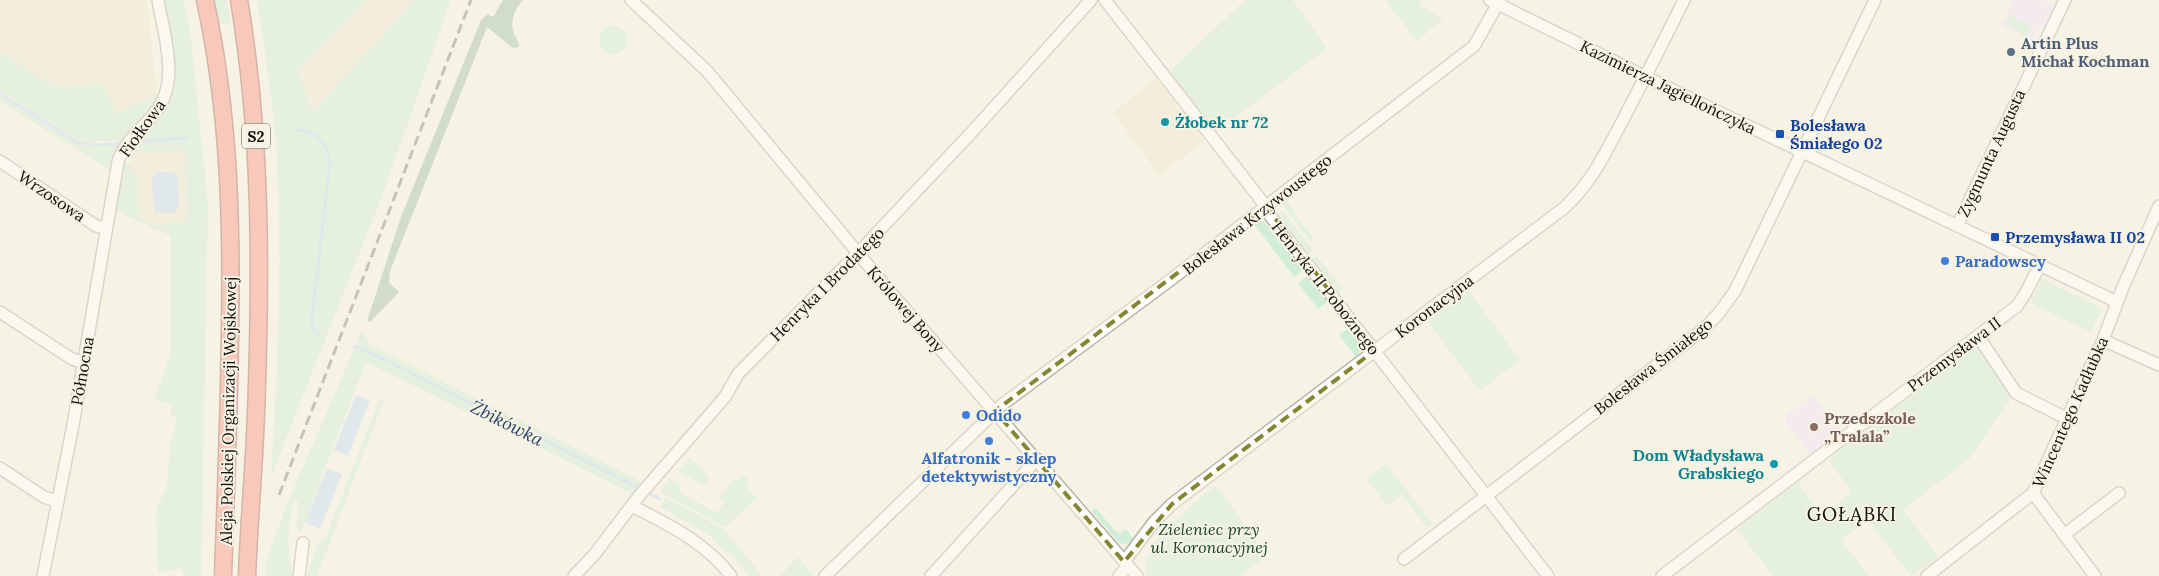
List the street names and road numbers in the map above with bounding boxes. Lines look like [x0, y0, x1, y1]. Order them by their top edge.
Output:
street label: Kazimierza Jagiellończyka [1577, 36, 1759, 138]
street label: Zygmunta Augusta [1953, 86, 2029, 220]
street label: Fiołkowa [115, 95, 169, 161]
road number: S2 [242, 124, 270, 148]
street label: Bolesława Krzywoustego [1178, 149, 1336, 279]
street label: Wrzosowa [14, 166, 90, 226]
street label: Henryka II Pobożnego [1268, 217, 1384, 359]
street label: Henryka I Brodatego [766, 223, 888, 345]
street label: Królowej Bony [863, 262, 949, 357]
street label: Koronacyjna [1391, 270, 1477, 342]
street label: Aleja Polskiej Organizacji Wojskowej [216, 277, 240, 546]
street label: Przemysława II [1903, 312, 2005, 396]
street label: Bolesława Śmiałego [1590, 313, 1716, 419]
street label: Wincentego Kadłubka [2028, 333, 2112, 491]
street label: Północna [66, 335, 98, 407]

